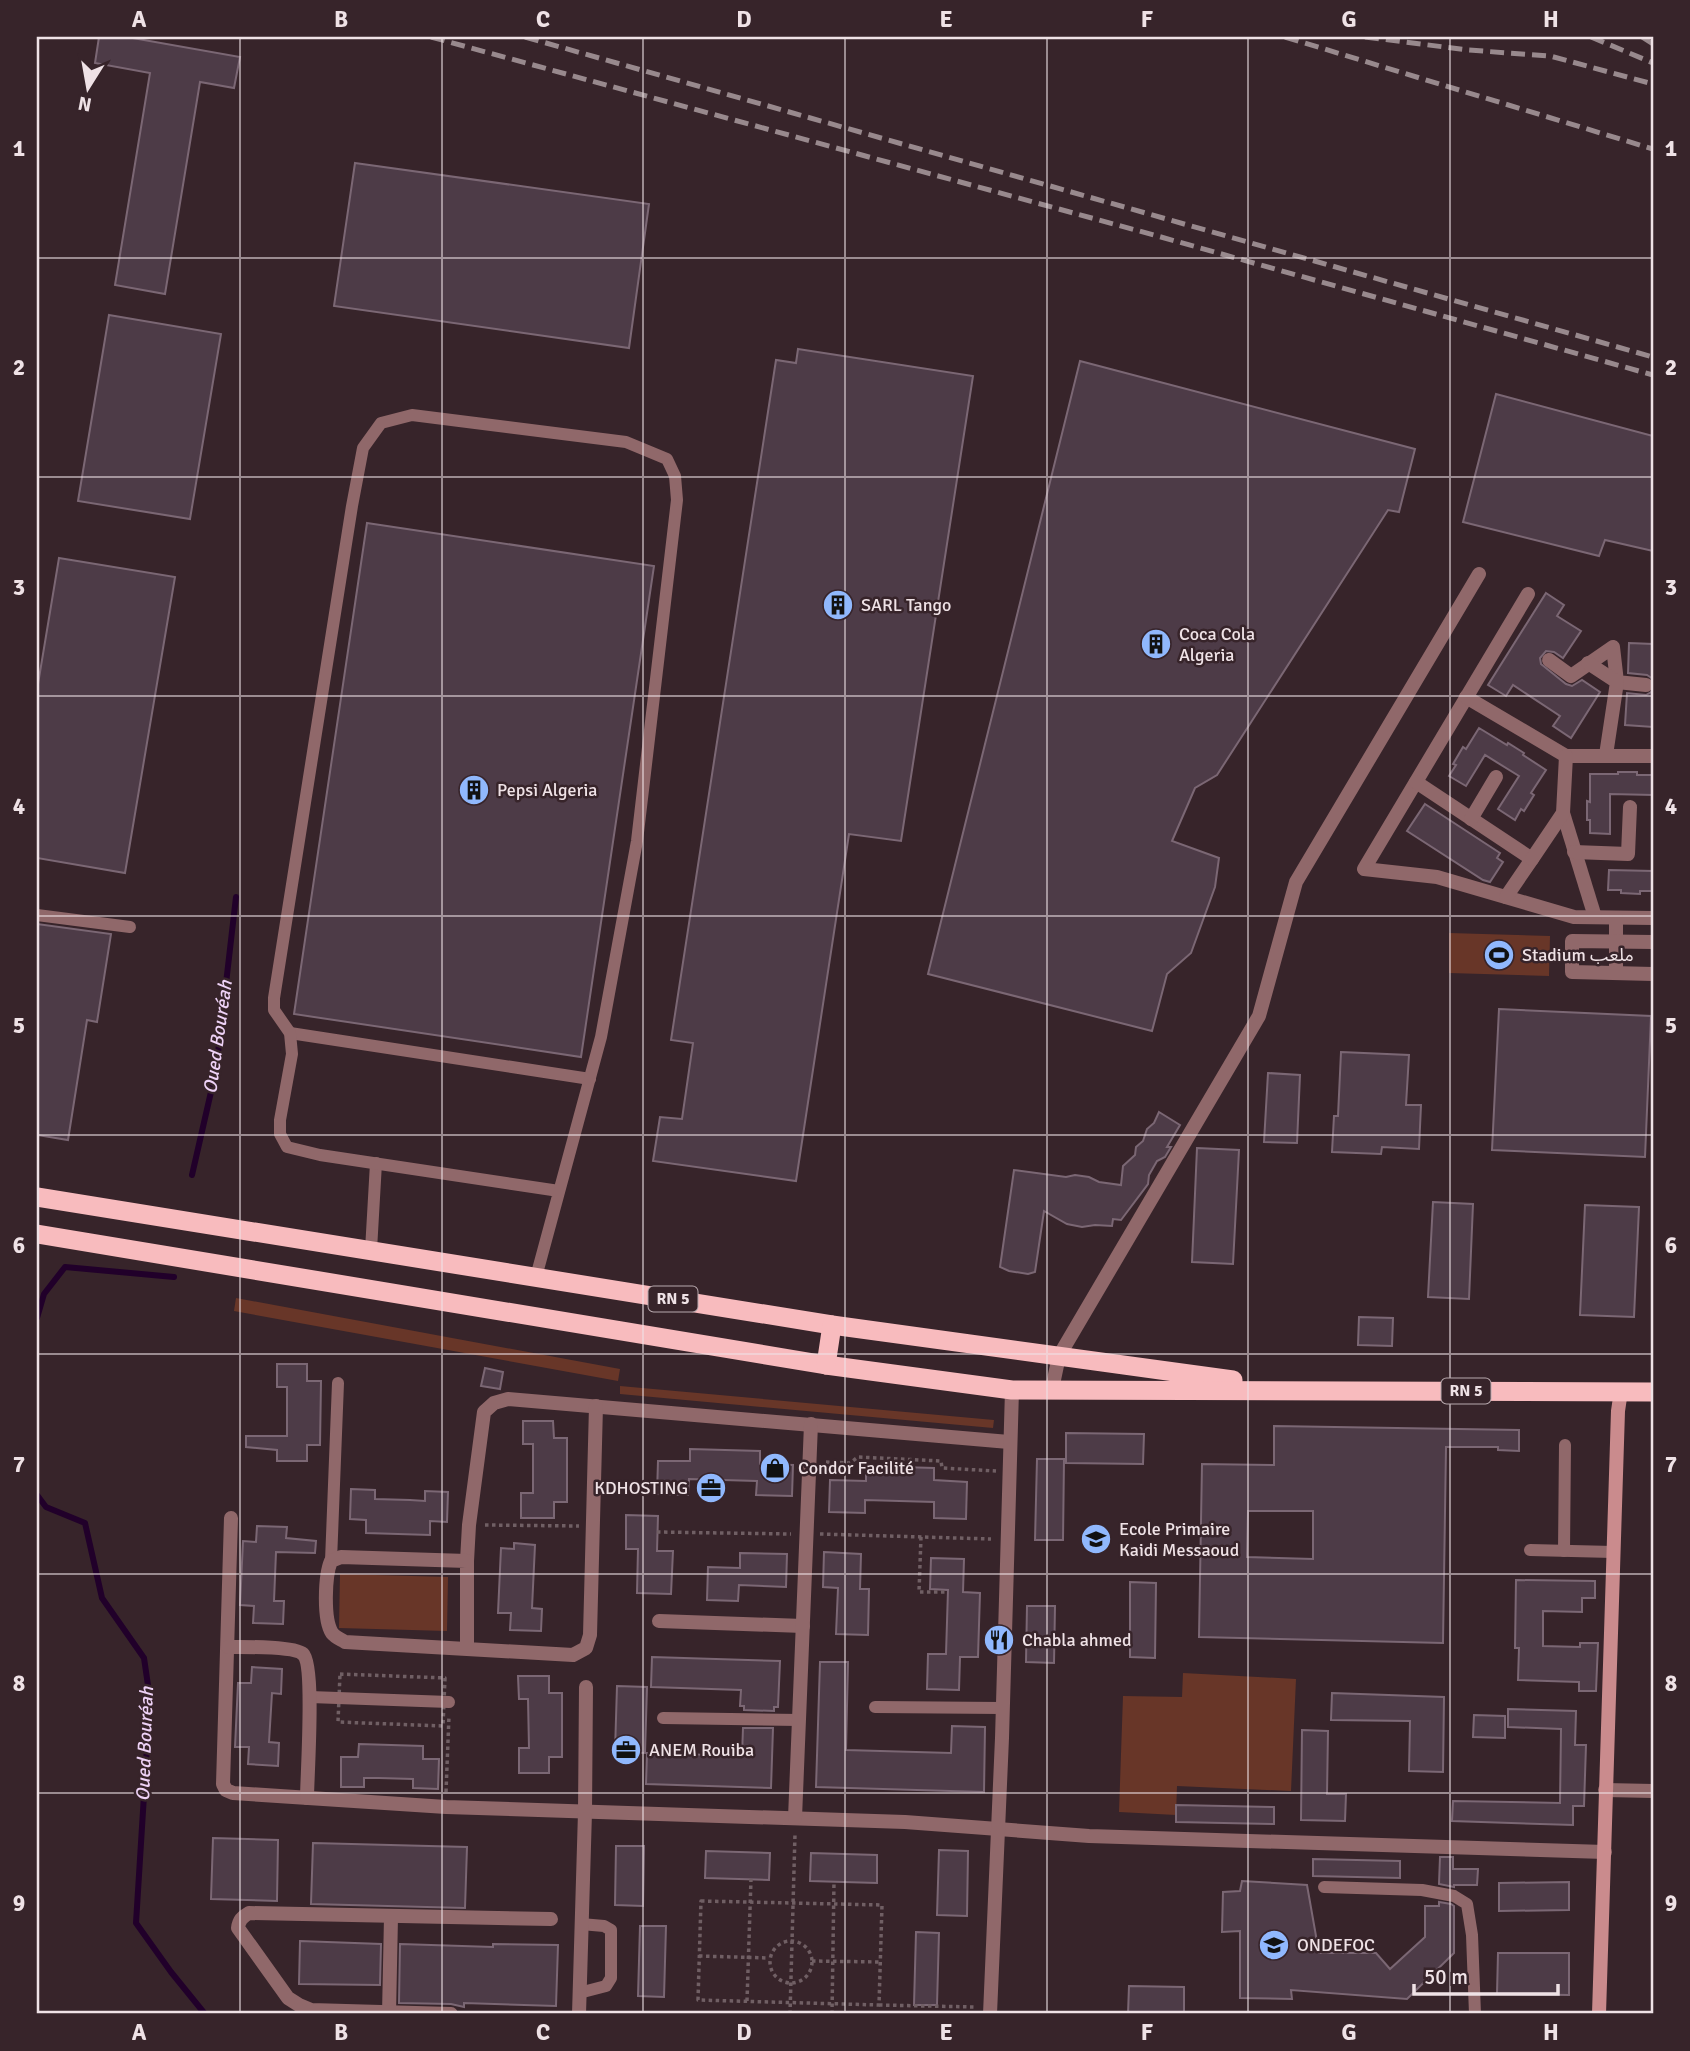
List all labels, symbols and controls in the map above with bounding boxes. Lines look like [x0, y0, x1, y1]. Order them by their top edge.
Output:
text: A [132, 5, 147, 34]
text: B [334, 5, 348, 34]
text: C [536, 5, 550, 34]
text: D [736, 5, 752, 34]
text: E [939, 5, 953, 34]
text: F [1141, 5, 1153, 34]
text: G [1341, 5, 1357, 34]
text: H [1543, 5, 1559, 34]
north arrow [52, 52, 122, 122]
text: N [76, 91, 94, 117]
text: 1 [13, 134, 25, 163]
text: 1 [1665, 134, 1677, 163]
text: 2 [13, 353, 25, 382]
text: 2 [1665, 353, 1677, 382]
text: 3 [13, 573, 25, 602]
text: 3 [1665, 573, 1677, 602]
building icon: SARL Tango [821, 588, 855, 622]
place label: SARL Tango [861, 594, 951, 616]
place label: Coca Cola Algeria [1179, 623, 1255, 666]
building icon: Coca Cola Algeria [1139, 627, 1173, 661]
building icon: Pepsi Algeria [457, 773, 491, 807]
place label: Pepsi Algeria [497, 779, 597, 801]
text: 4 [13, 792, 25, 821]
text: 4 [1665, 792, 1677, 821]
sports icon: Stadium ملعب [1482, 938, 1516, 972]
place label: Stadium ملعب [1522, 944, 1634, 966]
water label: Oued Bouréah [198, 978, 238, 1095]
text: 5 [13, 1011, 25, 1040]
text: 5 [1665, 1011, 1677, 1040]
text: 6 [13, 1231, 25, 1260]
text: 6 [1665, 1231, 1677, 1260]
road number: RN 5 [648, 1287, 698, 1312]
road number: RN 5 [1442, 1378, 1490, 1404]
text: 7 [13, 1450, 25, 1479]
text: 7 [1665, 1450, 1677, 1479]
shop icon: Condor Facilité [758, 1451, 792, 1485]
place label: Condor Facilité [798, 1457, 914, 1479]
office icon: KDHOSTING [694, 1471, 728, 1505]
place label: KDHOSTING [594, 1477, 688, 1499]
place label: Ecole Primaire Kaidi Messaoud [1119, 1518, 1239, 1561]
school or university icon: Ecole Primaire Kaidi Messaoud [1079, 1522, 1113, 1556]
restaurant icon: Chabla ahmed [982, 1623, 1016, 1657]
place label: Chabla ahmed [1022, 1629, 1132, 1651]
text: 8 [13, 1669, 25, 1698]
text: 8 [1665, 1669, 1677, 1698]
water label: Oued Bouréah [131, 1686, 159, 1802]
office icon: ANEM Rouiba [609, 1733, 643, 1767]
place label: ANEM Rouiba [649, 1739, 754, 1761]
text: 9 [13, 1889, 25, 1918]
text: 9 [1665, 1889, 1677, 1918]
school or university icon: ONDEFOC [1257, 1928, 1291, 1962]
place label: ONDEFOC [1297, 1934, 1375, 1956]
scale bar [1414, 1953, 1557, 1997]
text: 50 m [1424, 1964, 1468, 1990]
text: A [132, 2018, 147, 2047]
text: B [334, 2018, 348, 2047]
text: C [536, 2018, 550, 2047]
text: D [736, 2018, 752, 2047]
text: E [939, 2018, 953, 2047]
text: F [1141, 2018, 1153, 2047]
text: G [1341, 2018, 1357, 2047]
text: H [1543, 2018, 1559, 2047]

